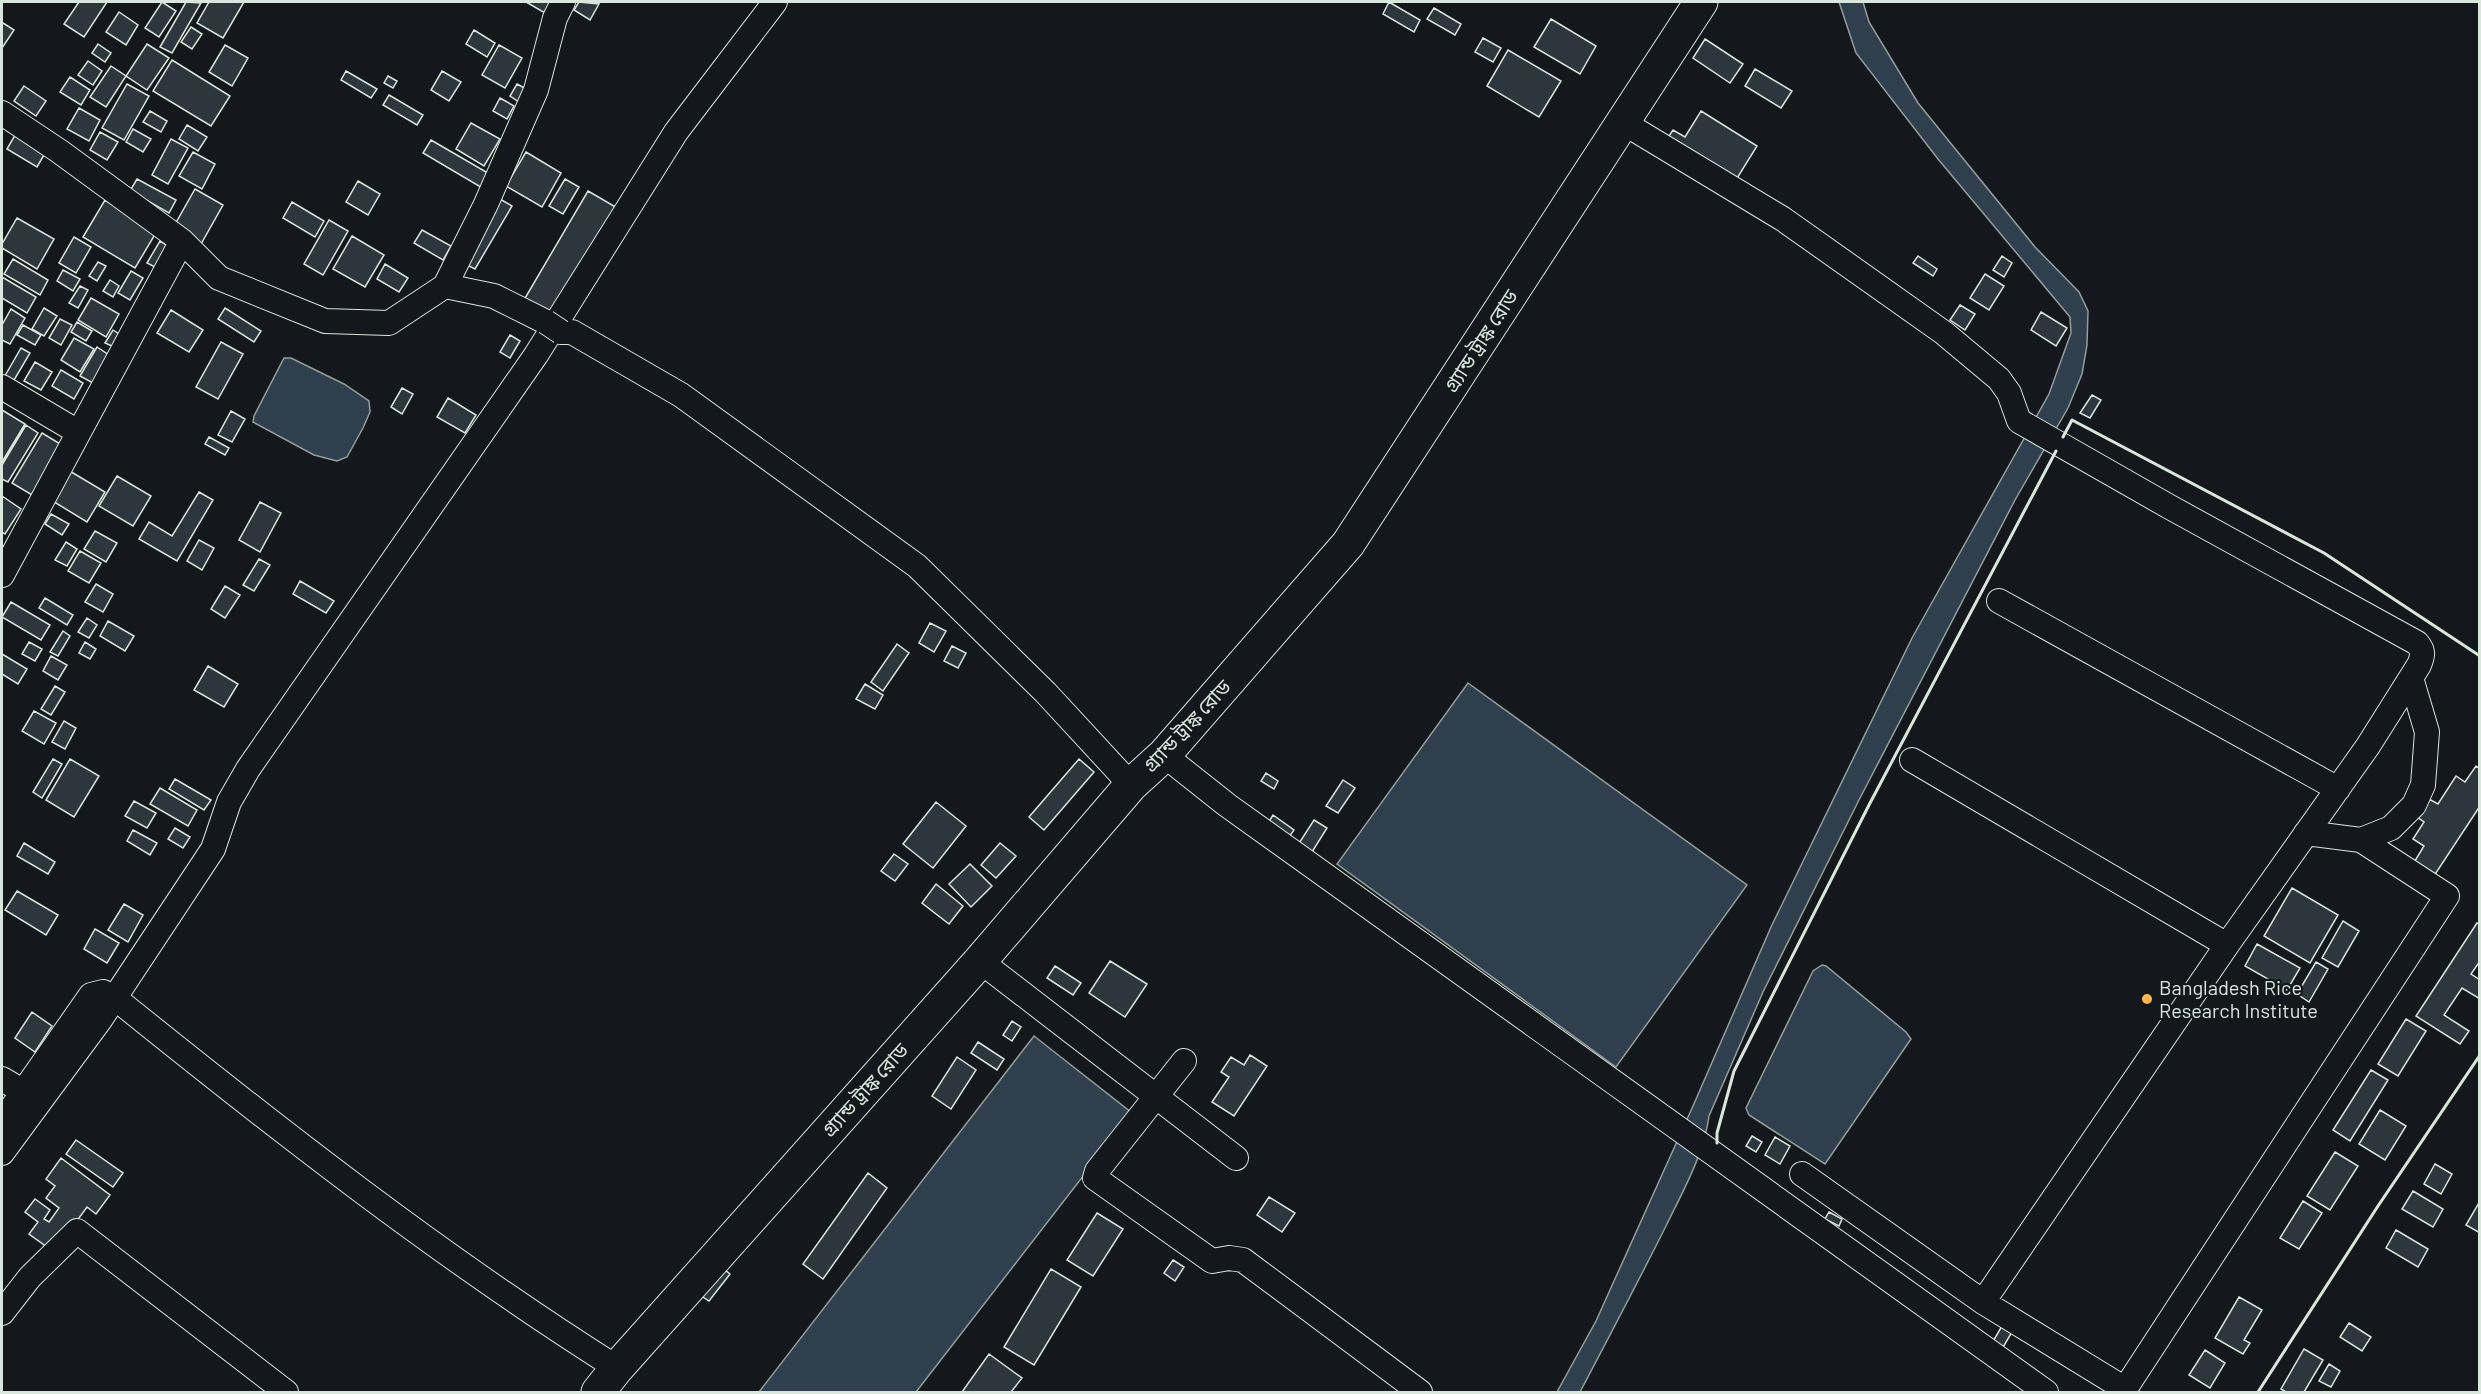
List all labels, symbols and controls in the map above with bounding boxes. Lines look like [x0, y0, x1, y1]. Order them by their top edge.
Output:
street label: গ্র্যান্ড ট্রাঙ্ক রোড [1438, 284, 1523, 396]
street label: গ্র্যান্ড ট্রাঙ্ক রোড [1137, 674, 1236, 776]
place label: Bangladesh Rice Research Institute [2159, 975, 2318, 1022]
marker: Bangladesh Rice Research Institute [2140, 992, 2154, 1006]
street label: গ্র্যান্ড ট্রাঙ্ক রোড [816, 1037, 913, 1141]

